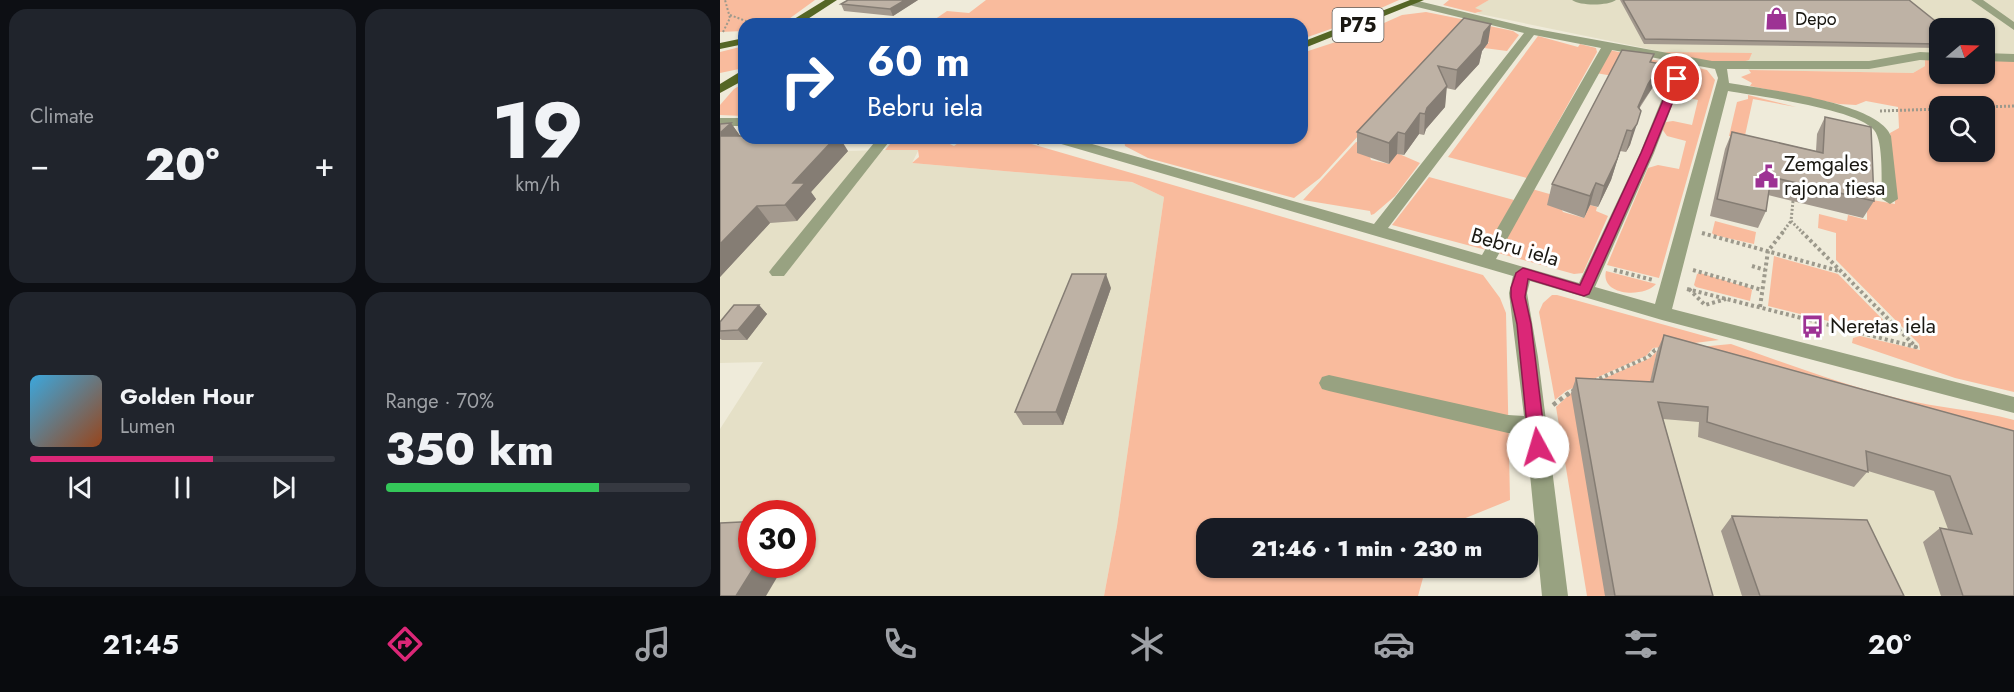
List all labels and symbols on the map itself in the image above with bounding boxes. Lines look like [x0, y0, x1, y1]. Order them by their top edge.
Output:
shop icon: Depo [1764, 6, 1790, 32]
place label: Depo [1795, 6, 1837, 32]
road number: P75 [1332, 8, 1384, 42]
north arrow [1929, 18, 1995, 84]
pin [1651, 53, 1702, 104]
place label: Zemgales rajona tiesa [1784, 149, 1885, 203]
public building icon: Zemgales rajona tiesa [1753, 163, 1779, 189]
street label: Bebru iela [1467, 220, 1563, 274]
place label: Neretas iela [1830, 311, 1936, 341]
bus stop icon: Neretas iela [1799, 313, 1825, 339]
position arrow [1506, 415, 1570, 479]
speed limit sign: 30 [738, 500, 816, 578]

